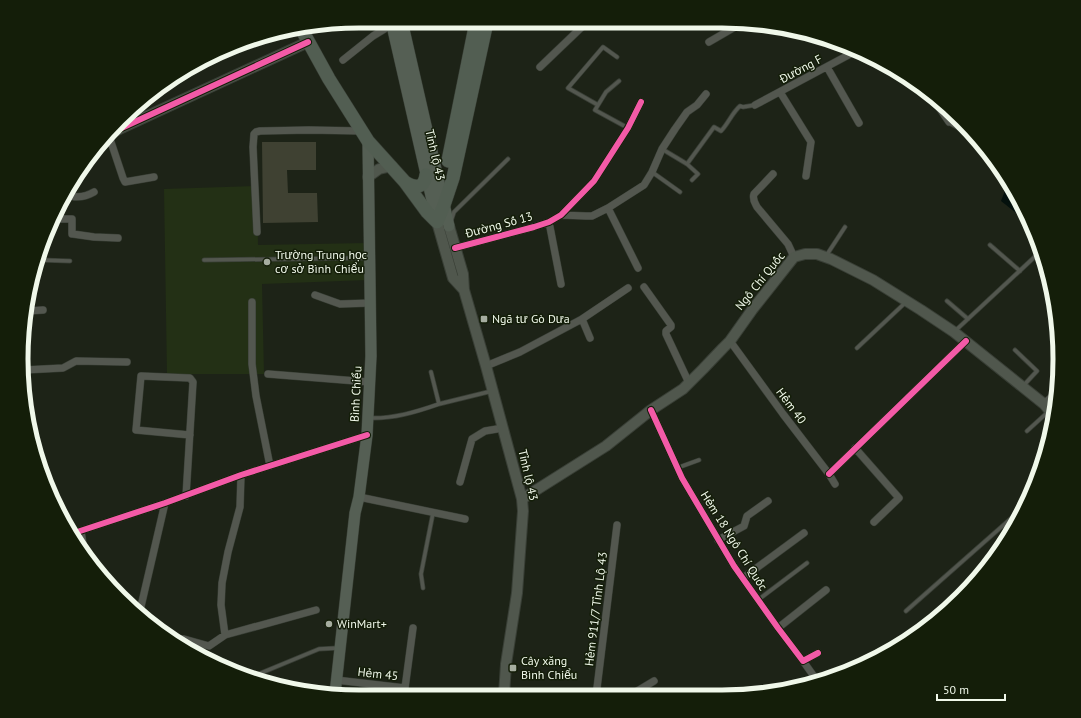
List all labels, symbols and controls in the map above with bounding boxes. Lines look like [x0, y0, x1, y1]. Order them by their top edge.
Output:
street label: Đường F [776, 51, 825, 86]
street label: Tỉnh lộ 43 [422, 128, 449, 182]
street label: Đường Số 13 [463, 208, 534, 241]
place label: Trường Trung học cơ sở Bình Chiểu [275, 247, 368, 276]
street label: Ngô Chí Quốc [732, 248, 788, 313]
marker: Trường Trung học cơ sở Bình Chiểu [262, 257, 272, 267]
place label: Ngã tư Gò Dưa [492, 311, 570, 326]
marker: Ngã tư Gò Dưa [479, 314, 489, 324]
street label: Bình Chiểu [347, 365, 364, 422]
street label: Hẻm 40 [773, 385, 810, 427]
street label: Tỉnh lộ 43 [515, 448, 542, 502]
street label: Hẻm 18 Ngô Chí Quốc [698, 488, 771, 594]
street label: Hẻm 911/7 Tỉnh Lộ 43 [581, 551, 610, 667]
place label: WinMart+ [337, 616, 387, 631]
marker: WinMart+ [324, 619, 334, 629]
place label: Cây xăng Bình Chiểu [521, 653, 577, 682]
marker: Cây xăng Bình Chiểu [508, 663, 518, 673]
street label: Hẻm 45 [357, 664, 399, 683]
scale bar [937, 676, 1005, 702]
text: 50 m [943, 682, 969, 697]

